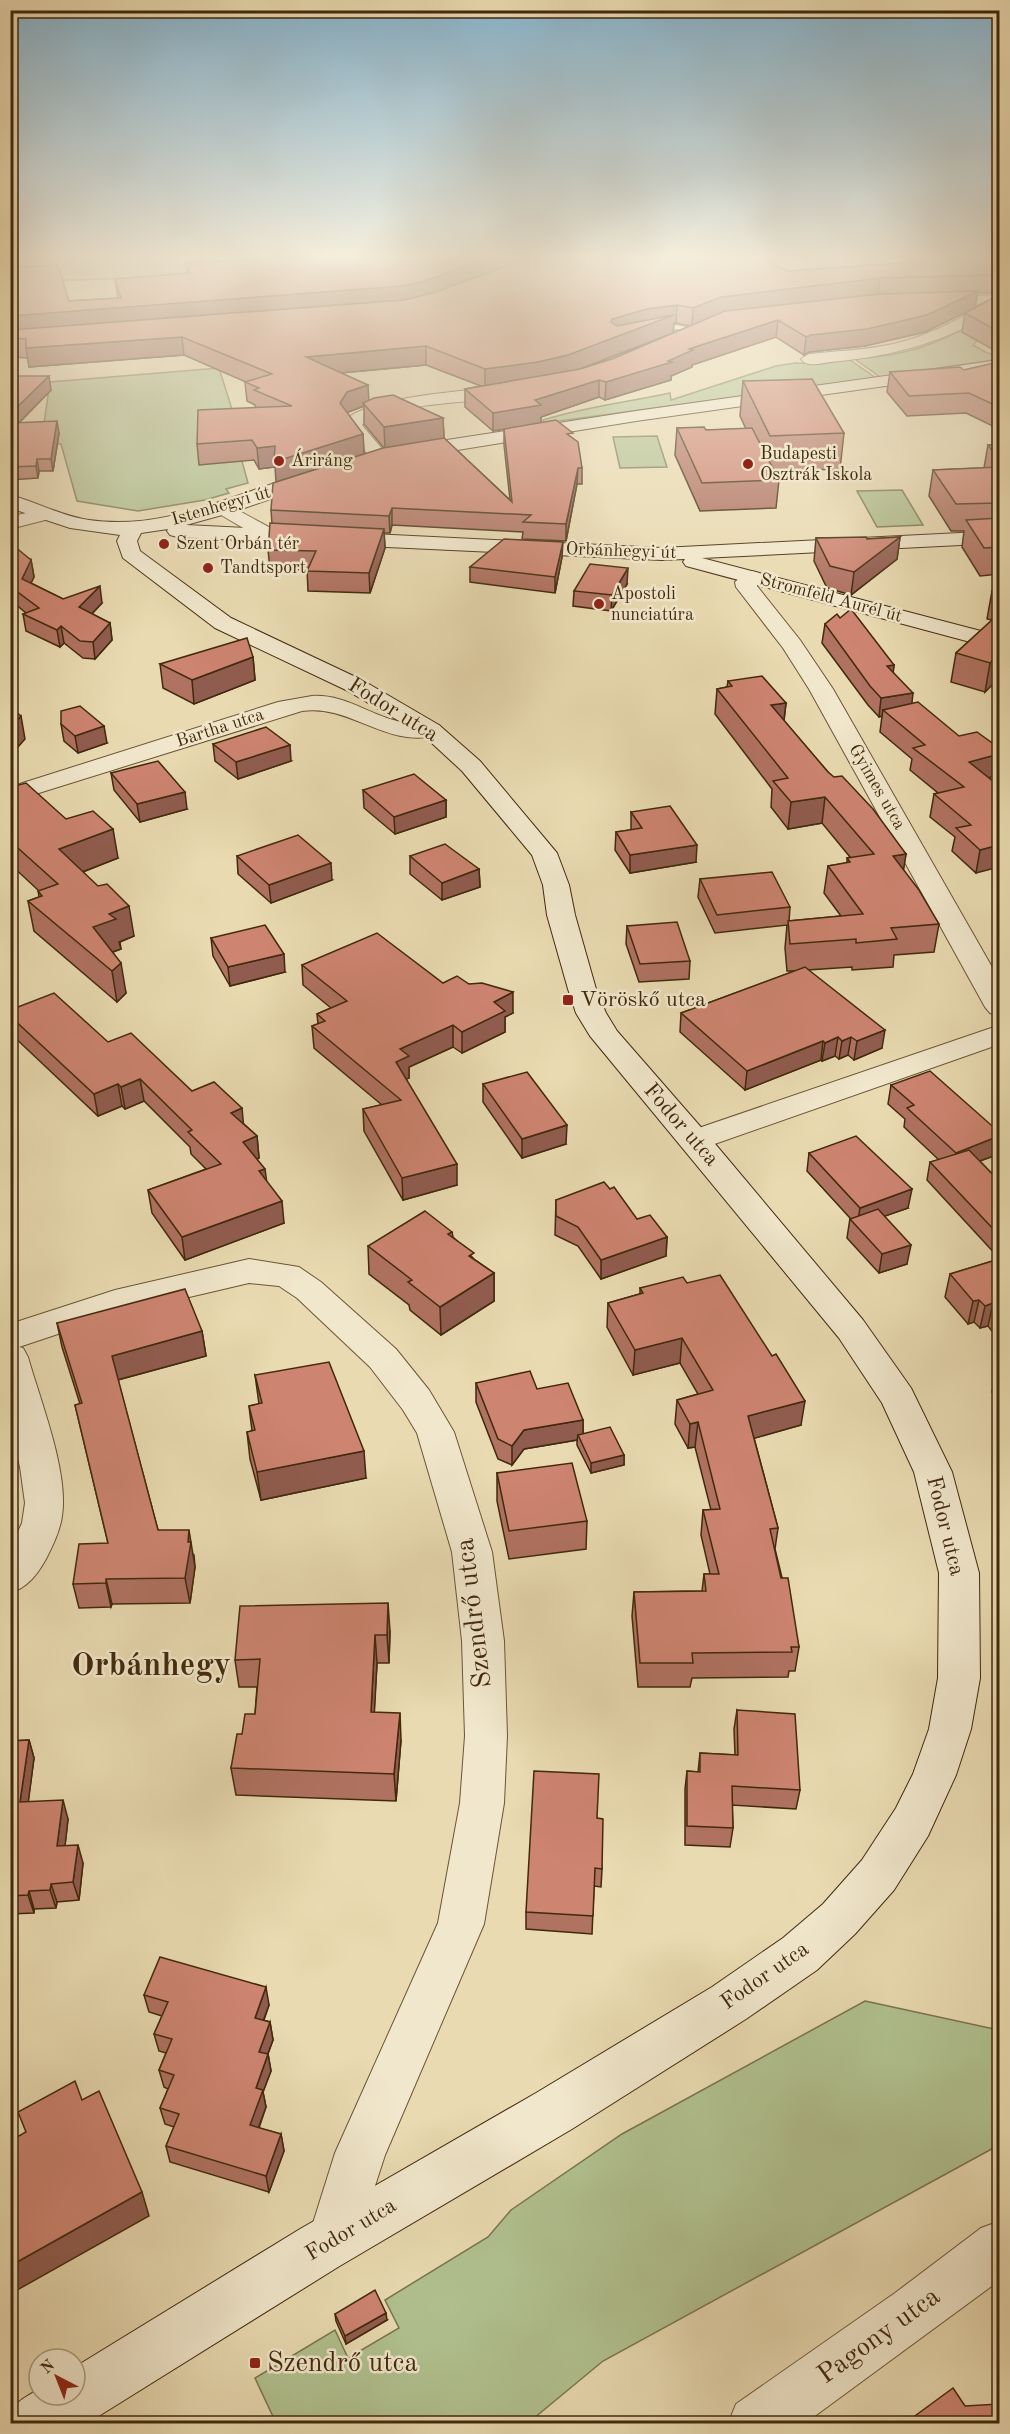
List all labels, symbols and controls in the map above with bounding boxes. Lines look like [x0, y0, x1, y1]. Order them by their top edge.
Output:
place label: Budapesti Osztrák Iskola [760, 445, 872, 484]
place label: Áriráng [291, 448, 353, 470]
marker: Áriráng [272, 454, 286, 468]
marker: Budapesti Osztrák Iskola [741, 457, 755, 471]
street label: Istenhegyi út [169, 483, 273, 529]
place label: Szent Orbán tér [176, 535, 300, 553]
marker: Szent Orbán tér [157, 537, 171, 551]
street label: Orbánhegyi út [565, 540, 677, 562]
place label: Tandtsport [220, 559, 306, 577]
marker: Tandtsport [201, 561, 215, 575]
street label: Stromfeld Aurél út [758, 570, 904, 626]
place label: Apostoli nunciatúra [611, 585, 694, 624]
marker: Apostoli nunciatúra [592, 597, 606, 611]
street label: Fodor utca [344, 674, 442, 746]
street label: Bartha utca [174, 705, 266, 751]
street label: Gyimes utca [845, 741, 909, 833]
place label: Vöröskő utca [580, 989, 706, 1011]
marker: Vöröskő utca [561, 993, 575, 1007]
street label: Fodor utca [639, 1079, 723, 1171]
street label: Fodor utca [922, 1474, 968, 1578]
street label: Szendrő utca [451, 1537, 497, 1689]
district label: Orbánhegy [71, 1650, 231, 1683]
street label: Fodor utca [717, 1938, 813, 2014]
street label: Fodor utca [302, 2194, 400, 2266]
street label: Pagony utca [813, 2283, 945, 2389]
north arrow [27, 2347, 87, 2407]
place label: Szendrő utca [267, 2350, 418, 2377]
marker: Szendrő utca [248, 2356, 262, 2370]
text: N [38, 2357, 59, 2377]

